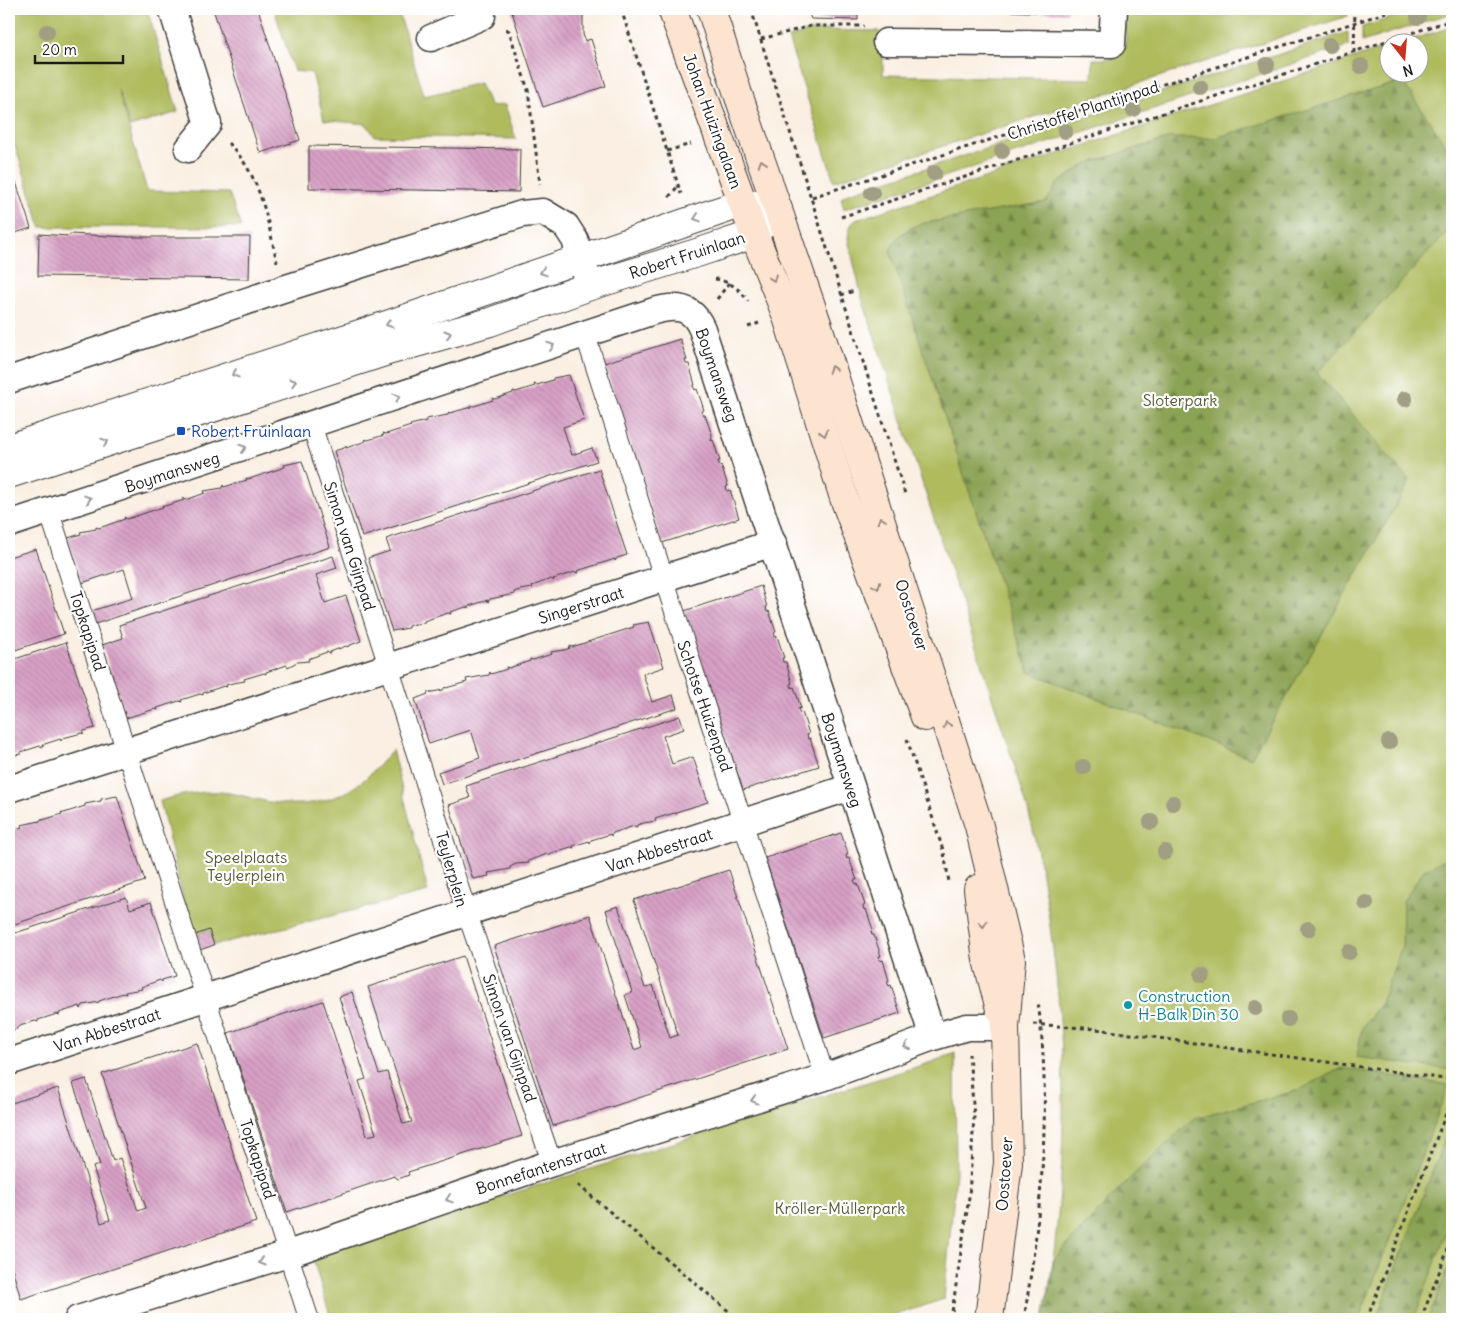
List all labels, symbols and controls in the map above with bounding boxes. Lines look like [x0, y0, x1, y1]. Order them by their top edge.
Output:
scale bar [35, 32, 122, 64]
north arrow [1378, 32, 1428, 82]
text: 20 m [42, 40, 77, 59]
street label: Johan Huizingalaan [679, 51, 747, 191]
text: N [1401, 60, 1415, 80]
street label: Christoffel Plantijnpad [1005, 76, 1161, 144]
one-way arrow [758, 160, 768, 168]
one-way arrow [693, 213, 701, 223]
street label: Robert Fruinlaan [627, 227, 747, 283]
one-way arrow [539, 266, 548, 276]
one-way arrow [767, 273, 777, 282]
one-way arrow [386, 318, 394, 328]
street label: Boymansweg [692, 325, 742, 425]
one-way arrow [444, 329, 452, 339]
one-way arrow [547, 342, 555, 352]
one-way arrow [828, 365, 838, 373]
one-way arrow [231, 369, 239, 379]
one-way arrow [288, 377, 297, 387]
park label: Sloterpark [1143, 390, 1217, 410]
one-way arrow [393, 393, 401, 403]
place label: Robert Fruinlaan [191, 421, 311, 441]
marker: Robert Fruinlaan [175, 425, 187, 437]
one-way arrow [818, 428, 828, 436]
one-way arrow [100, 438, 109, 448]
one-way arrow [238, 444, 247, 454]
street label: Boymansweg [122, 447, 222, 497]
street label: Simon van Gijnpad [320, 479, 380, 613]
one-way arrow [84, 494, 92, 504]
one-way arrow [877, 517, 887, 525]
street label: Oostoever [891, 576, 933, 654]
one-way arrow [871, 581, 881, 590]
street label: Singerstraat [536, 582, 627, 628]
street label: Topkapipad [66, 588, 110, 674]
street label: Schotse Huizenpad [673, 638, 737, 774]
street label: Boymansweg [817, 710, 867, 810]
one-way arrow [943, 721, 953, 730]
street label: Van Abbestraat [603, 823, 715, 877]
street label: Teylerplein [432, 829, 472, 909]
park label: Speelplaats Teylerplein [205, 847, 287, 885]
one-way arrow [977, 920, 988, 928]
street label: Simon van Gijnpad [479, 971, 541, 1105]
place label: Construction H-Balk Din 30 [1138, 986, 1239, 1024]
marker: Construction H-Balk Din 30 [1122, 999, 1134, 1011]
street label: Van Abbestraat [51, 1003, 163, 1057]
one-way arrow [903, 1040, 912, 1050]
one-way arrow [750, 1094, 758, 1104]
street label: Topkapipad [236, 1116, 280, 1202]
street label: Oostoever [991, 1136, 1017, 1212]
street label: Bonnefantenstraat [473, 1137, 609, 1198]
one-way arrow [446, 1193, 454, 1203]
park label: Kröller-Müllerpark [775, 1198, 905, 1218]
one-way arrow [259, 1257, 267, 1267]

